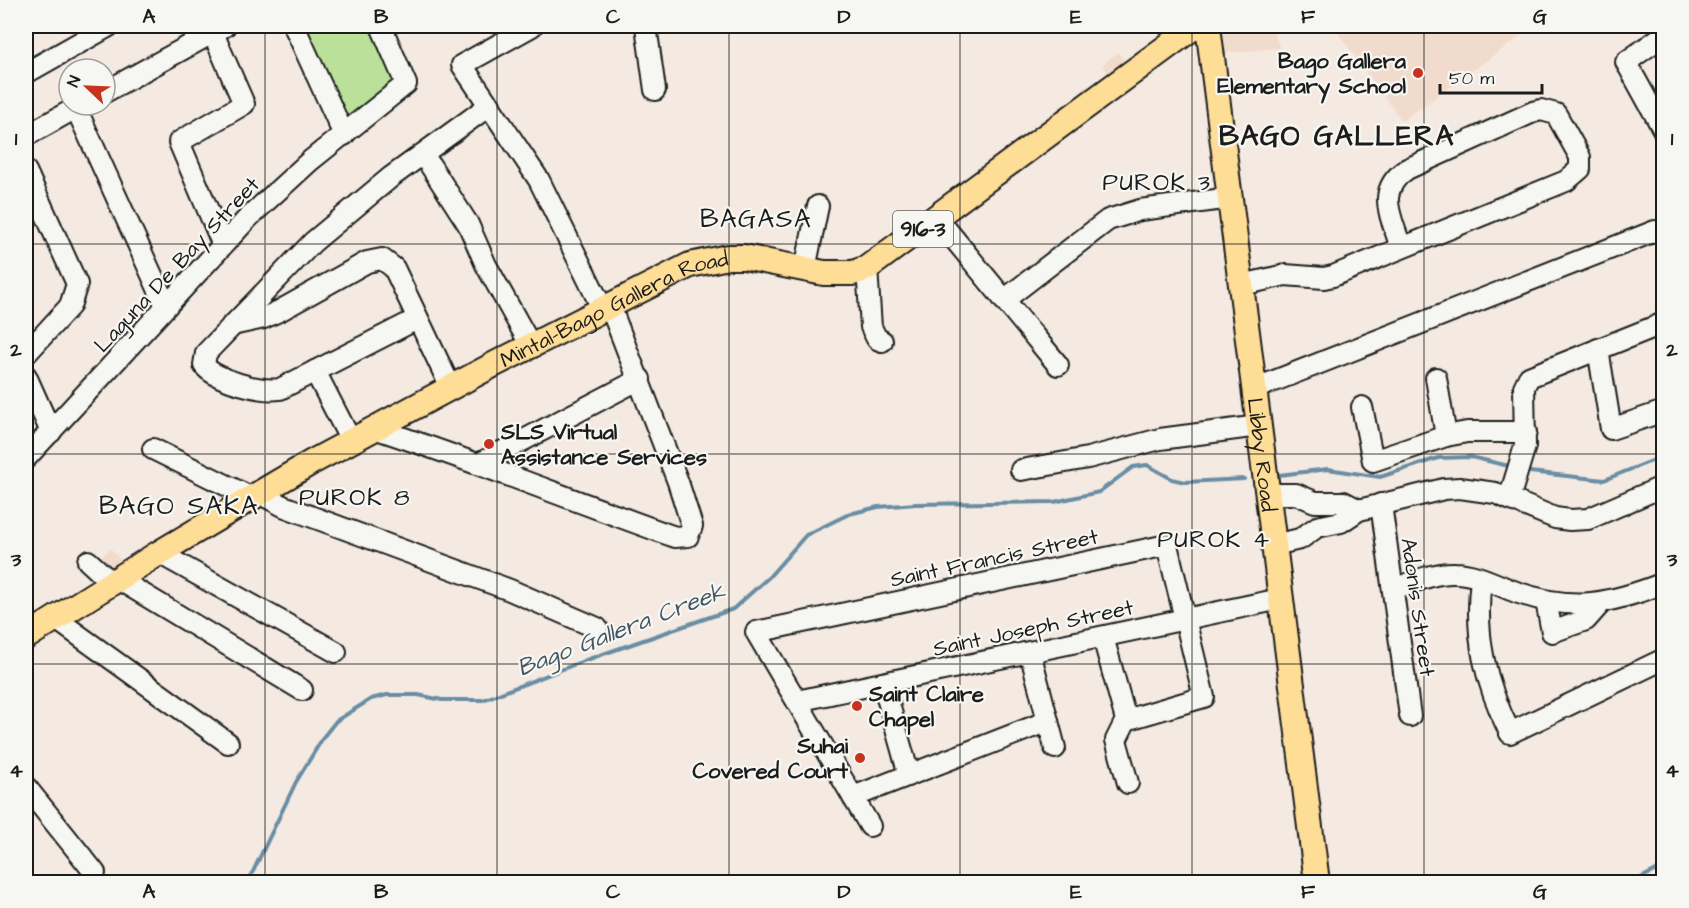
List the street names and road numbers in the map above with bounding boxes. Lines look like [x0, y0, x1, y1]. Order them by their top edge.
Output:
street label: Laguna De Bay Street [87, 170, 268, 361]
road number: 916-3 [893, 211, 953, 247]
street label: Mintal-Bago Gallera Road [495, 243, 731, 376]
street label: Libby Road [1238, 396, 1284, 514]
street label: Saint Francis Street [887, 521, 1101, 596]
street label: Adonis Street [1392, 536, 1443, 679]
street label: Saint Joseph Street [930, 592, 1136, 665]

